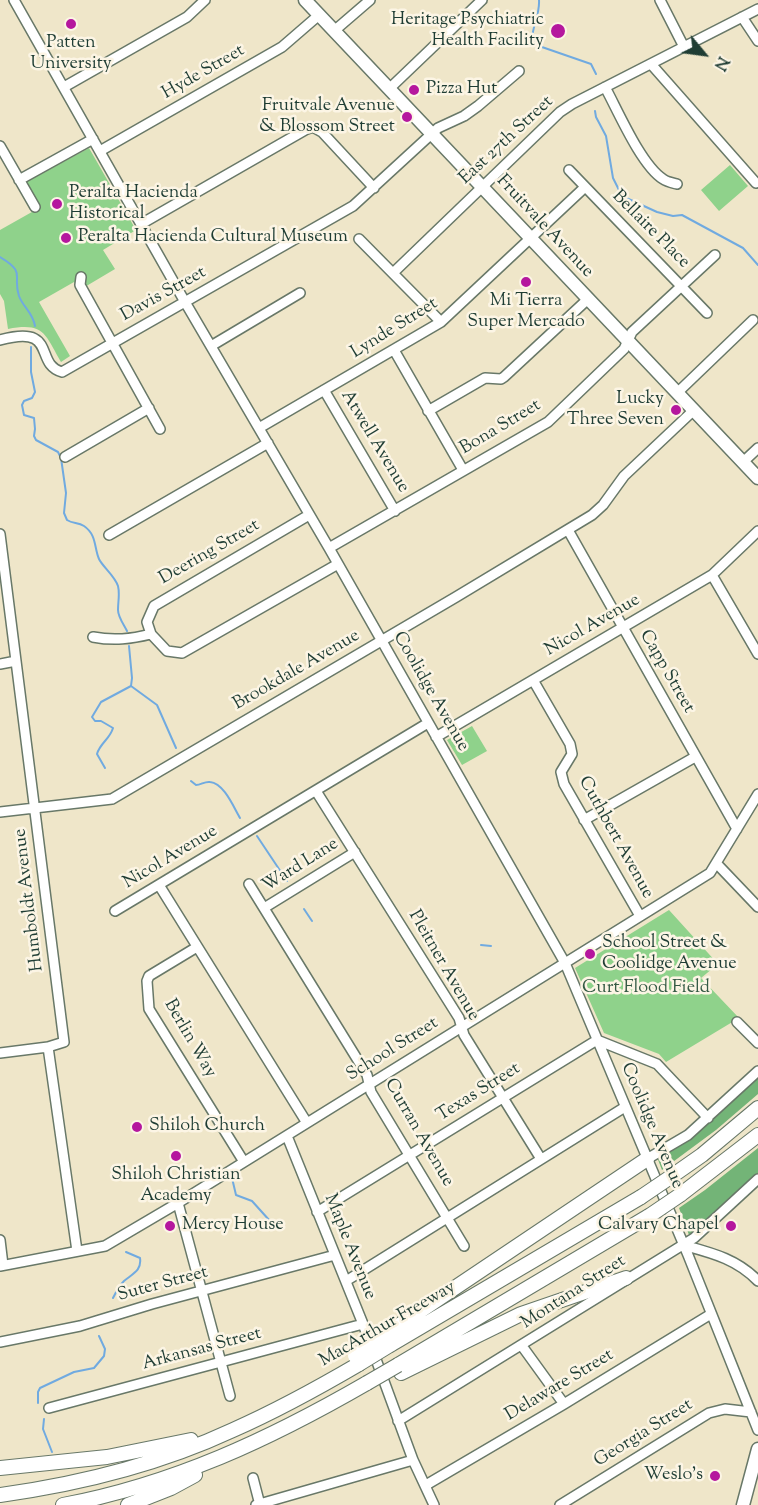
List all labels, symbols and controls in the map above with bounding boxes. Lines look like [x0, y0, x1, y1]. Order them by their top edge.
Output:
place label: Heritage Psychiatric Health Facility [391, 10, 544, 52]
marker: Patten University [64, 17, 78, 31]
marker: Heritage Psychiatric Health Facility [549, 22, 567, 40]
north arrow [674, 24, 734, 84]
place label: Patten University [30, 33, 112, 76]
street label: Hyde Street [159, 41, 249, 105]
text: N [707, 52, 733, 74]
place label: Pizza Hut [426, 79, 498, 101]
marker: Pizza Hut [407, 83, 421, 97]
street label: East 27th Street [455, 92, 559, 190]
place label: Fruitvale Avenue & Blossom Street [259, 96, 395, 138]
marker: Fruitvale Avenue & Blossom Street [400, 110, 414, 124]
street label: Fruitvale Avenue [491, 171, 597, 283]
place label: Peralta Hacienda Historical [69, 183, 198, 226]
street label: Bellaire Place [606, 186, 694, 274]
marker: Peralta Hacienda Historical [50, 197, 64, 211]
place label: Peralta Hacienda Cultural Museum [78, 227, 348, 249]
marker: Peralta Hacienda Cultural Museum [59, 231, 73, 245]
street label: Davis Street [118, 263, 210, 327]
marker: Mi Tierra Super Mercado [519, 275, 533, 289]
place label: Mi Tierra Super Mercado [467, 291, 585, 334]
street label: Lynde Street [348, 294, 442, 364]
street label: Atwell Avenue [335, 387, 413, 497]
place label: Lucky Three Seven [567, 389, 664, 432]
street label: Bona Street [457, 395, 545, 461]
marker: Lucky Three Seven [669, 403, 683, 417]
street label: Deering Street [156, 516, 264, 590]
street label: Nicol Avenue [542, 590, 644, 662]
street label: Brookdale Avenue [230, 626, 364, 716]
street label: Capp Street [634, 627, 698, 717]
street label: Coolidge Avenue [387, 628, 473, 756]
street label: Cuthbert Avenue [573, 773, 657, 903]
street label: Nicol Avenue [120, 821, 222, 895]
street label: Humboldt Avenue [11, 827, 49, 973]
street label: Ward Lane [259, 834, 343, 898]
street label: Pleitner Avenue [403, 907, 483, 1025]
place label: School Street & Coolidge Avenue [602, 933, 737, 976]
marker: School Street & Coolidge Avenue [583, 947, 597, 961]
park label: Curt Flood Field [582, 978, 710, 1000]
street label: Berlin Way [158, 996, 220, 1082]
street label: School Street [343, 1013, 443, 1087]
street label: Texas Street [433, 1059, 525, 1127]
street label: Coolidge Avenue [615, 1060, 687, 1192]
street label: Curran Avenue [378, 1075, 458, 1191]
place label: Shiloh Church [149, 1116, 265, 1138]
marker: Shiloh Church [130, 1120, 144, 1134]
marker: Shiloh Christian Academy [169, 1149, 183, 1163]
place label: Shiloh Christian Academy [111, 1165, 241, 1208]
street label: Maple Avenue [318, 1191, 380, 1303]
place label: Mercy House [182, 1215, 284, 1237]
place label: Calvary Chapel [598, 1215, 719, 1237]
marker: Mercy House [163, 1219, 177, 1233]
marker: Calvary Chapel [724, 1219, 738, 1233]
street label: Montana Street [518, 1251, 630, 1335]
street label: Suter Street [115, 1263, 211, 1307]
street label: MacArthur Freeway [316, 1277, 460, 1373]
street label: Arkansas Street [140, 1324, 264, 1376]
street label: Delaware Street [502, 1345, 618, 1427]
street label: Georgia Street [591, 1395, 697, 1473]
place label: Weslo's [644, 1465, 703, 1487]
marker: Weslo's [708, 1469, 722, 1483]

